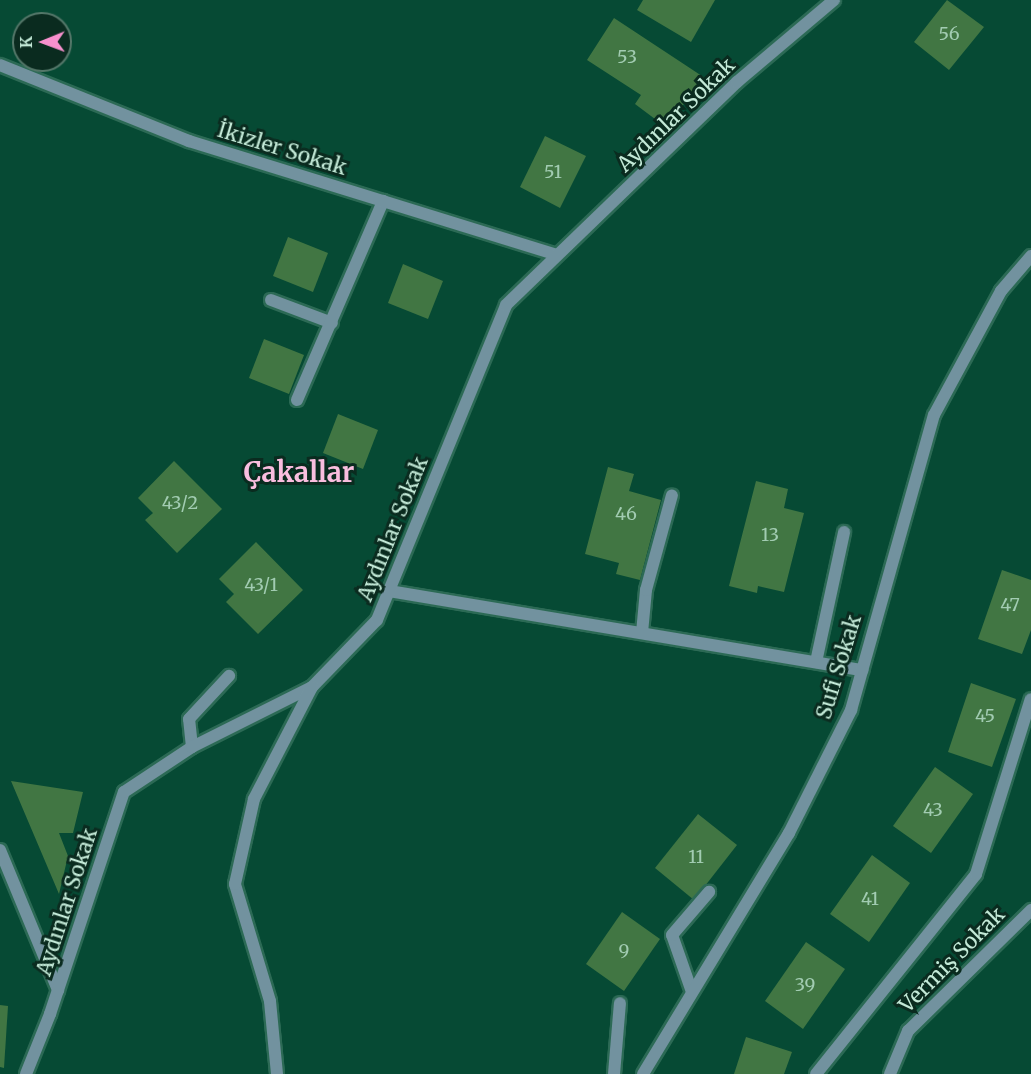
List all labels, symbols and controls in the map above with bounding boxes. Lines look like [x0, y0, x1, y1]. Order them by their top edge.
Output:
north arrow [12, 12, 72, 72]
house number: 56 [938, 23, 960, 45]
text: K [16, 36, 36, 48]
house number: 53 [617, 46, 637, 68]
street label: Aydınlar Sokak [612, 53, 740, 177]
street label: İkizler Sokak [214, 117, 350, 181]
house number: 51 [544, 161, 562, 183]
street label: Aydınlar Sokak [353, 453, 433, 605]
district label: Çakallar [244, 457, 354, 489]
house number: 43/2 [162, 492, 198, 514]
house number: 46 [615, 503, 637, 525]
house number: 13 [761, 524, 779, 546]
house number: 43/1 [244, 574, 278, 596]
house number: 47 [1000, 594, 1020, 616]
street label: Sufi Sokak [811, 612, 867, 722]
house number: 45 [975, 705, 995, 727]
house number: 43 [923, 799, 943, 821]
street label: Aydınlar Sokak [31, 825, 103, 979]
house number: 11 [688, 846, 704, 868]
house number: 41 [861, 888, 879, 910]
street label: Vermiş Sokak [894, 902, 1010, 1018]
house number: 9 [619, 940, 629, 962]
house number: 39 [795, 974, 815, 996]

